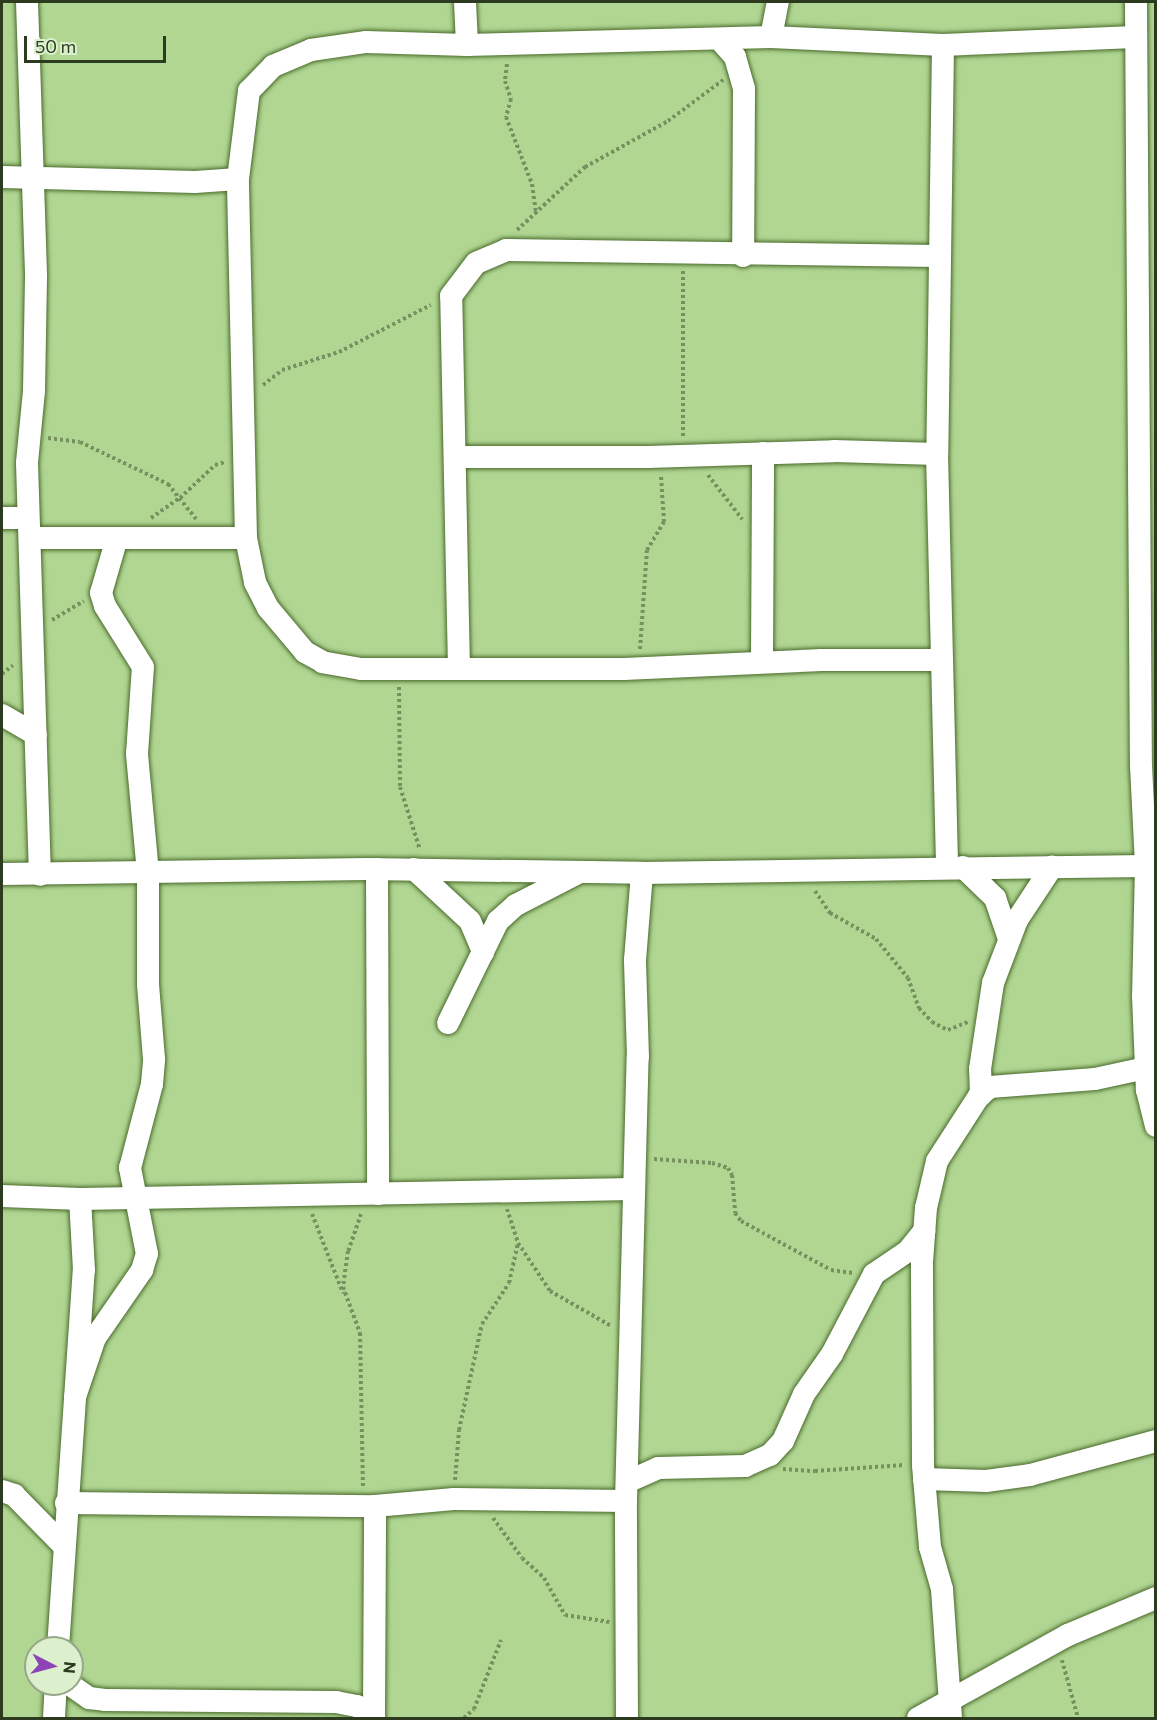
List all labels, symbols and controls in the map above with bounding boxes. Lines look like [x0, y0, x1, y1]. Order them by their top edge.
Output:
scale bar [27, 24, 170, 62]
text: 50 m [35, 35, 76, 57]
north arrow [24, 1636, 84, 1696]
text: N [60, 1661, 80, 1675]

